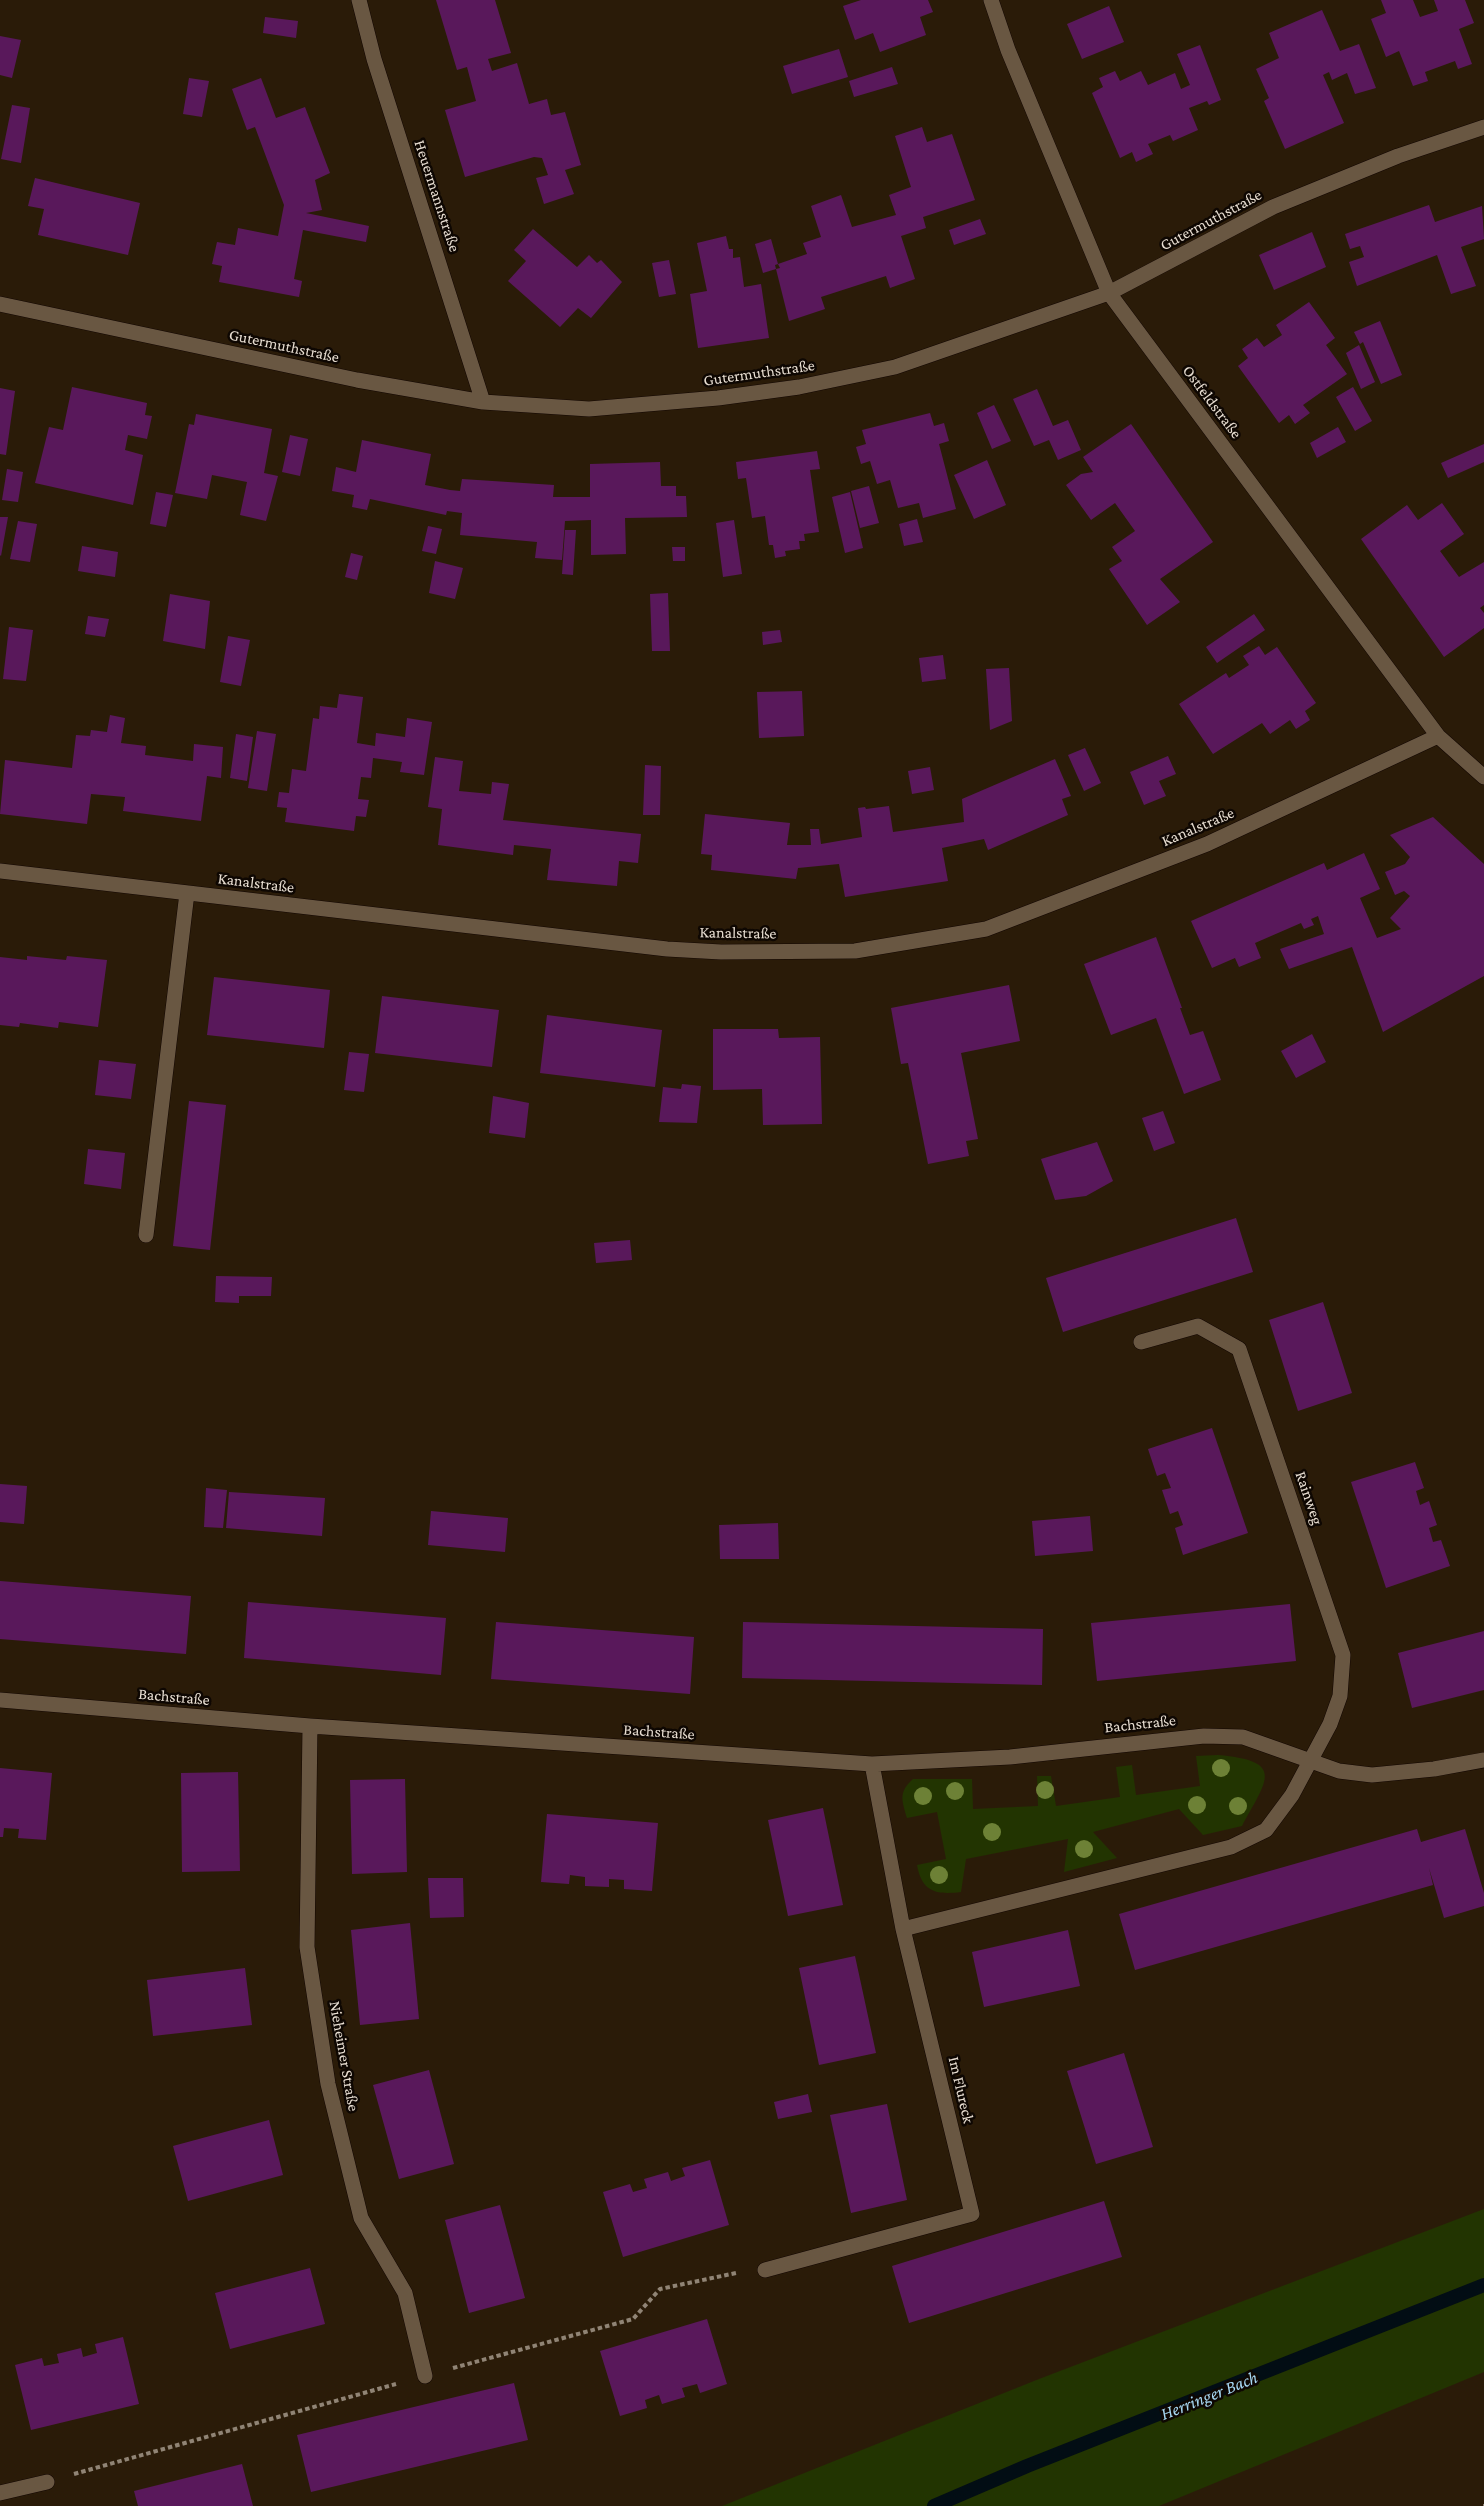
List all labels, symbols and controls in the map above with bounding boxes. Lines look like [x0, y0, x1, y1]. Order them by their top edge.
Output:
street label: Heuermannstraße [410, 138, 464, 254]
street label: Gutermuthstraße [1157, 185, 1265, 255]
street label: Gutermuthstraße [227, 325, 341, 367]
street label: Gutermuthstraße [702, 356, 816, 390]
street label: Ostfeldstraße [1178, 362, 1246, 442]
street label: Kanalstraße [1159, 803, 1237, 851]
street label: Kanalstraße [217, 869, 295, 897]
street label: Kanalstraße [699, 923, 777, 943]
street label: Rainweg [1291, 1469, 1327, 1527]
street label: Bachstraße [137, 1684, 211, 1710]
street label: Bachstraße [1103, 1711, 1177, 1737]
street label: Bachstraße [623, 1720, 695, 1744]
street label: Nieheimer Straße [325, 1999, 363, 2113]
street label: Im Flureck [944, 2055, 978, 2125]
water label: Herringer Bach [1157, 2367, 1261, 2425]

